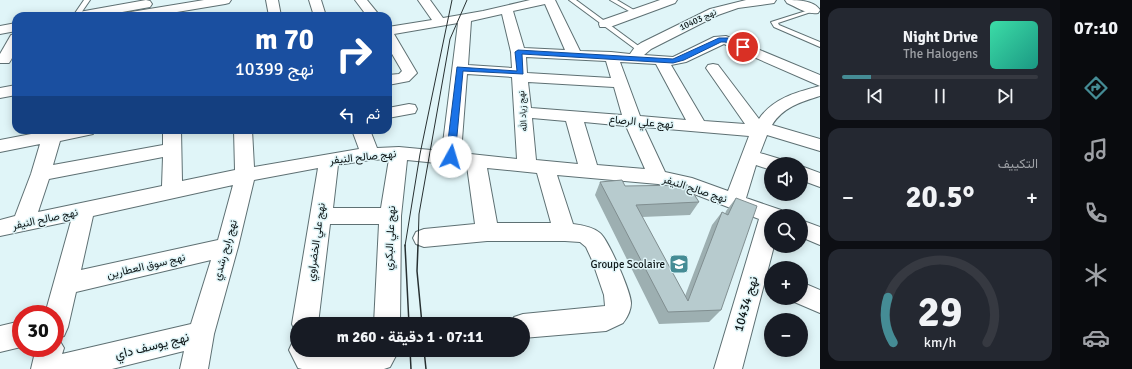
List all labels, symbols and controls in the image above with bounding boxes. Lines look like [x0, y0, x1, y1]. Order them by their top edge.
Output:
street label: نهج 10403 [678, 6, 719, 33]
text: 07:10 [1074, 17, 1118, 39]
text: 70 m [255, 23, 314, 57]
icon: right [328, 28, 380, 80]
text: Night Drive [903, 28, 978, 46]
pin [726, 30, 760, 64]
icon: arrive [732, 36, 754, 58]
text: The Halogens [903, 46, 978, 62]
text: نهج 10399 [235, 58, 314, 80]
icon: directions [1082, 74, 1110, 102]
icon: previous [864, 85, 886, 107]
icon: pause [929, 85, 951, 107]
icon: next [994, 85, 1016, 107]
street label: نهج زياد الله [515, 90, 530, 132]
icon: left [336, 104, 358, 126]
text: ثم [366, 105, 380, 123]
street label: نهج علي الرصاع [608, 113, 674, 134]
position arrow [430, 136, 472, 178]
icon: music [1082, 136, 1110, 164]
street label: نهج صالح النيفر [328, 147, 397, 168]
text: التكييف [998, 156, 1038, 172]
map controls [764, 157, 808, 357]
button: sound [764, 157, 808, 201]
street label: نهج صالح النيفر [660, 172, 729, 206]
text: 20.5° [905, 179, 975, 216]
text: − [842, 184, 854, 211]
text: + [1026, 184, 1038, 211]
icon: phone [1082, 199, 1110, 227]
street label: نهج علي الخضراوي [304, 202, 331, 282]
street label: نهج علي البكري [382, 205, 401, 271]
street label: نهج صالح النيفر [10, 206, 79, 234]
button: search [764, 209, 808, 253]
street label: نهج رابح رشدي [210, 218, 243, 283]
street label: نهج سوق العطارين [106, 251, 187, 282]
school or university icon: Groupe Scolaire [668, 253, 690, 275]
place label: Groupe Scolaire [590, 258, 665, 271]
button: + [764, 261, 808, 305]
icon: climate [1082, 261, 1110, 289]
street label: نهج 10434 [730, 274, 763, 334]
text: 29 [918, 287, 962, 338]
speed limit sign: 30 [12, 305, 64, 357]
button: − [764, 313, 808, 357]
icon: car [1082, 324, 1110, 352]
text: 07:11 · 1 دقيقة · 260 m [337, 328, 483, 346]
street label: نهج يوسف داي [113, 329, 192, 365]
text: km/h [924, 333, 956, 350]

